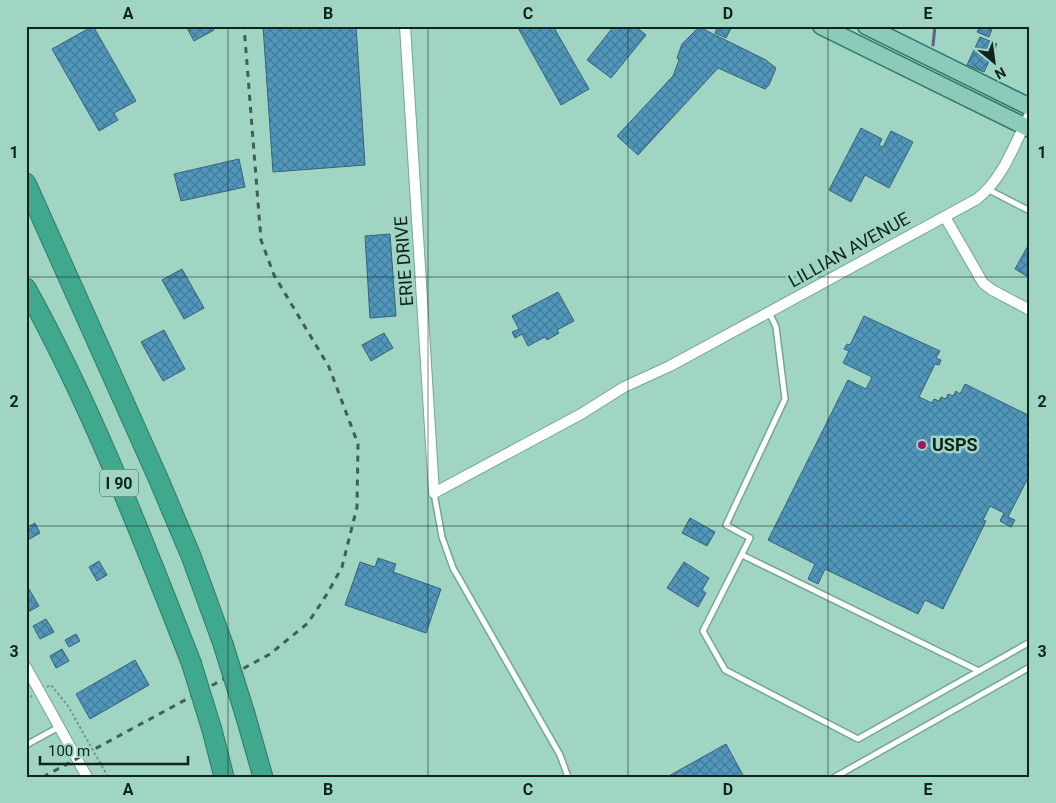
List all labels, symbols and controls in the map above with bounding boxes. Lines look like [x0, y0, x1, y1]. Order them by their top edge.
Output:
text: A [123, 4, 134, 23]
text: B [323, 4, 333, 23]
text: C [523, 4, 533, 23]
text: D [723, 4, 733, 23]
text: E [924, 4, 933, 23]
north arrow [968, 38, 1018, 88]
text: N [992, 64, 1009, 83]
text: 1 [9, 143, 19, 162]
text: 1 [1037, 143, 1047, 162]
street label: LILLIAN AVENUE [784, 208, 913, 292]
street label: ERIE DRIVE [390, 215, 417, 307]
text: 2 [9, 392, 19, 411]
text: 2 [1037, 392, 1047, 411]
place label: USPS [932, 434, 978, 455]
marker: USPS [916, 439, 928, 451]
road number: I 90 [100, 469, 138, 496]
text: 3 [9, 642, 19, 661]
text: 3 [1037, 642, 1047, 661]
scale bar [40, 733, 188, 765]
text: 100 m [48, 742, 90, 760]
text: A [123, 780, 134, 799]
text: B [323, 780, 333, 799]
text: C [523, 780, 533, 799]
text: D [723, 780, 733, 799]
text: E [924, 780, 933, 799]

